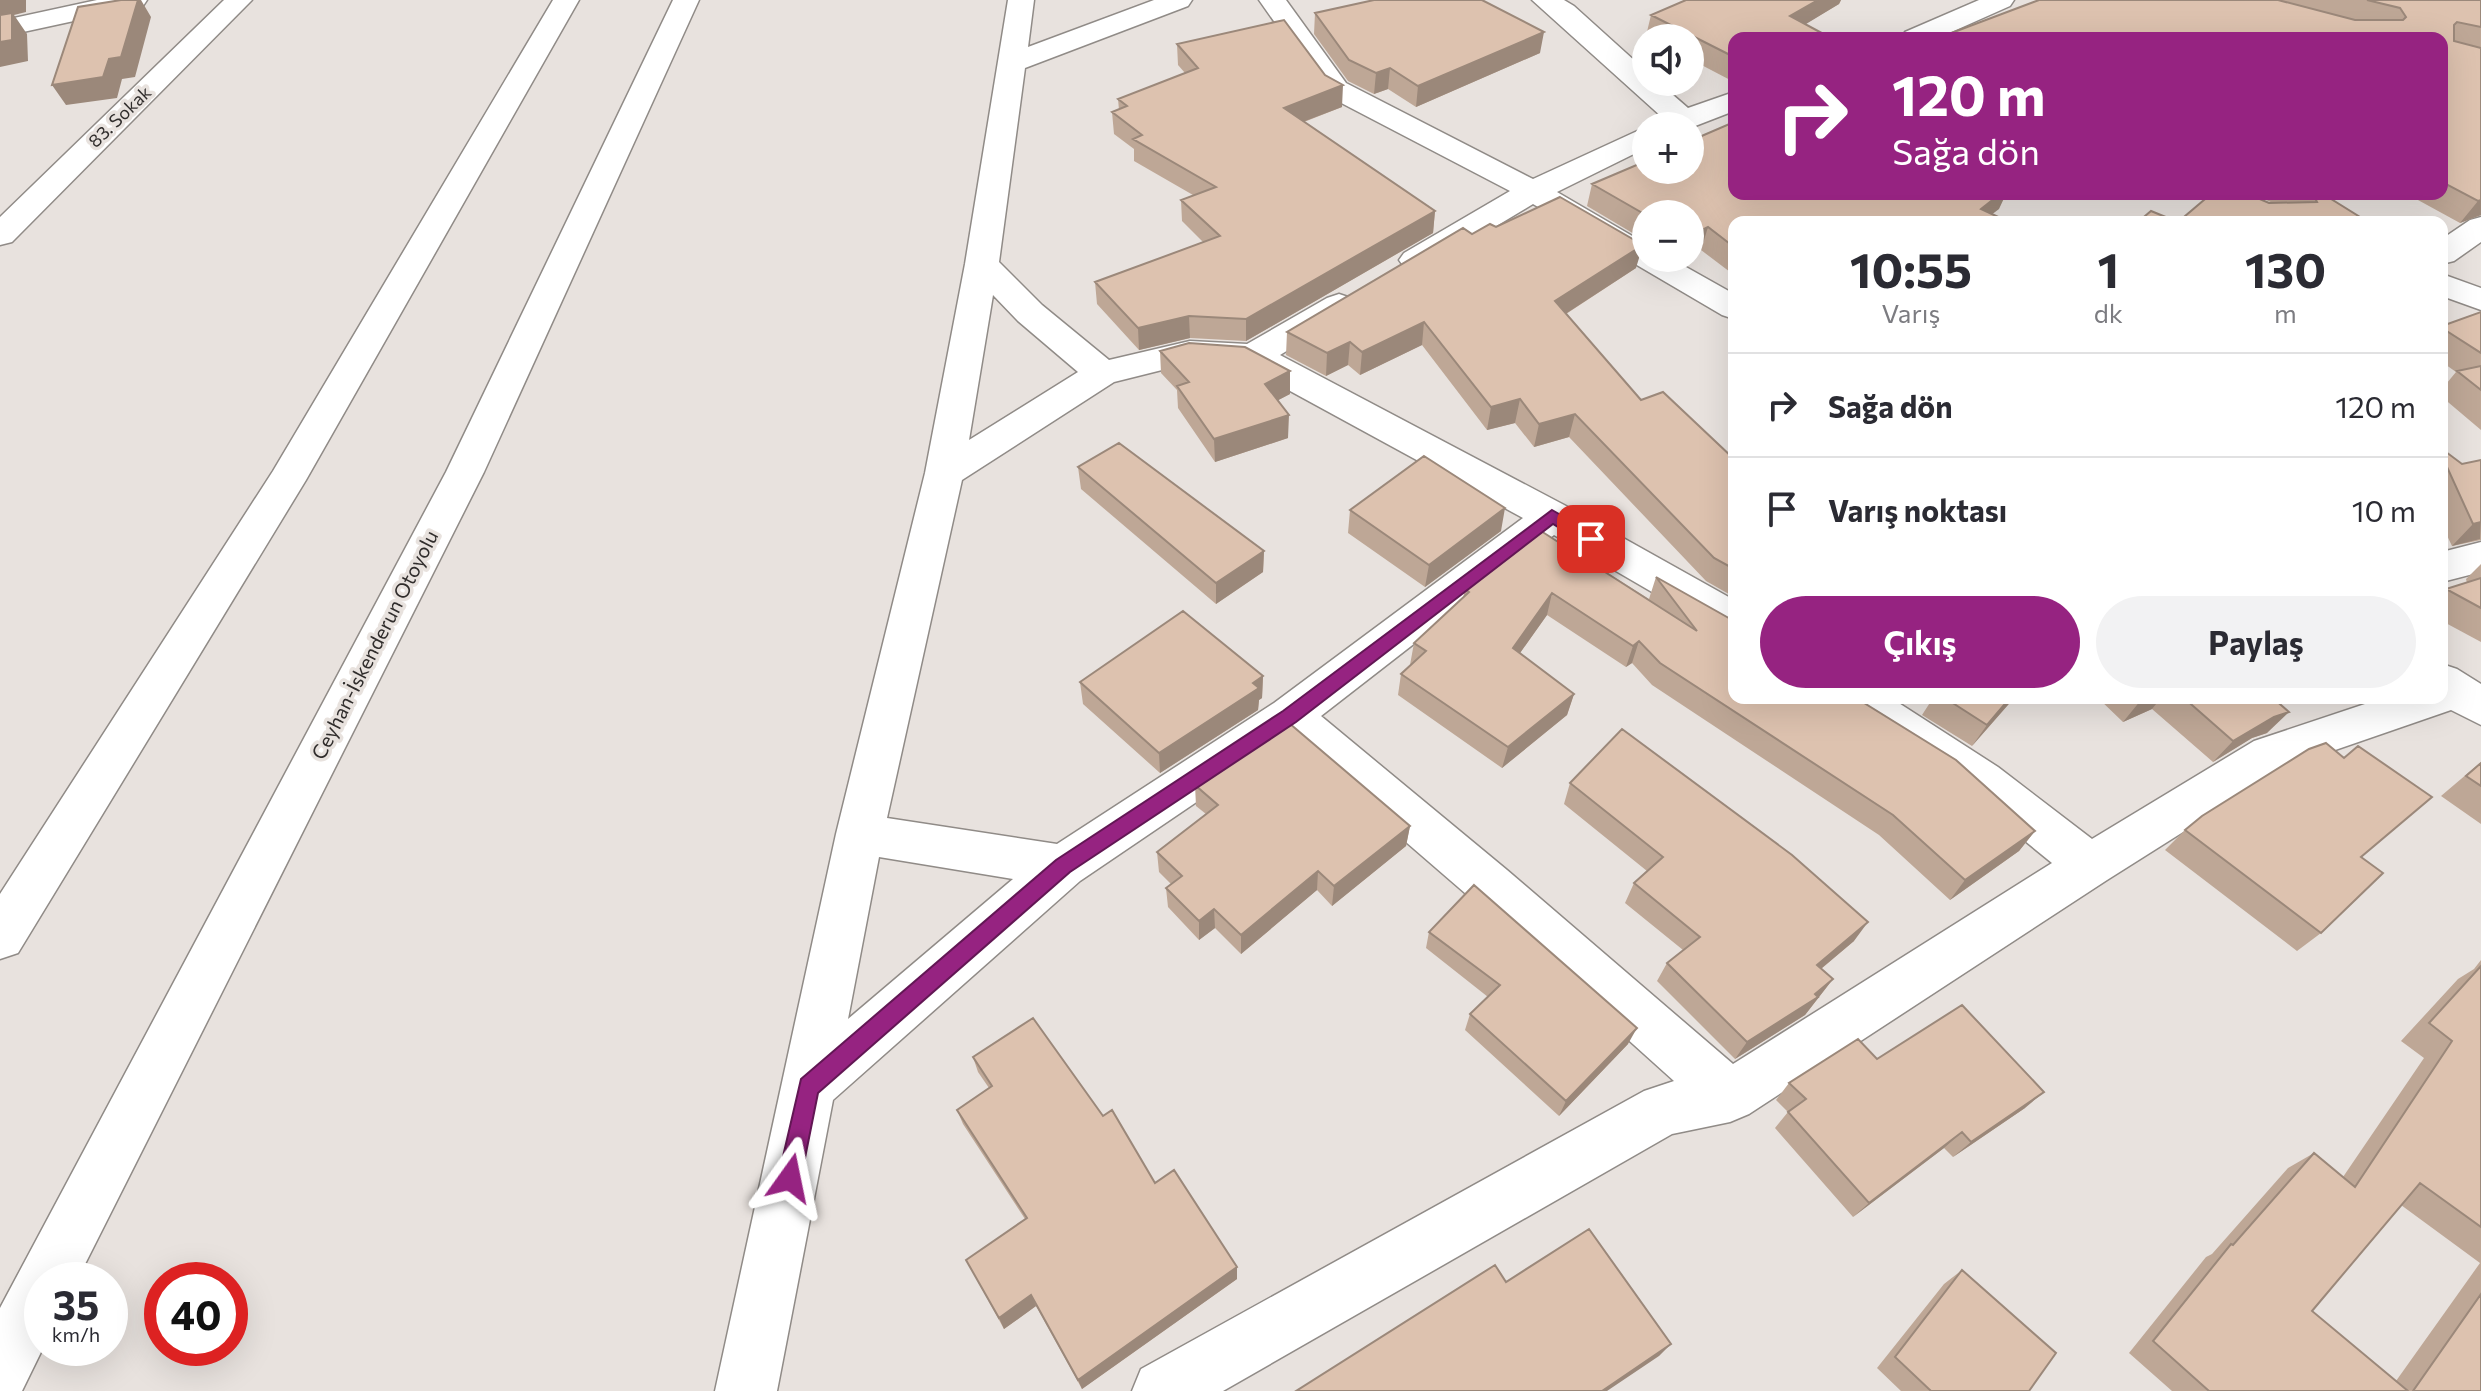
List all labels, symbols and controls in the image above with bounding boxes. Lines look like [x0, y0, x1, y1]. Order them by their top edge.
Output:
map controls [1632, 24, 1704, 272]
button: sound [1632, 24, 1704, 96]
text: 120 m [1892, 59, 2046, 128]
icon: right [1760, 64, 1864, 168]
street label: 83. Sokak [83, 81, 155, 152]
button: + [1632, 112, 1704, 184]
text: Sağa dön [1892, 128, 2040, 172]
button: − [1632, 200, 1704, 272]
text: 10:55 [1850, 239, 1972, 298]
text: 1 [2097, 239, 2119, 298]
text: 130 [2245, 239, 2326, 298]
text: Varış [1881, 297, 1940, 328]
text: dk [2094, 297, 2123, 328]
text: m [2274, 297, 2297, 328]
icon: right [1760, 383, 1804, 427]
text: Sağa dön [1828, 387, 1953, 424]
text: 120 m [2335, 387, 2416, 424]
icon: arrive [1760, 487, 1804, 531]
text: Varış noktası [1828, 491, 2007, 528]
text: 10 m [2352, 491, 2416, 528]
pin [1557, 505, 1625, 573]
icon: arrive [1569, 517, 1613, 561]
street label: Ceyhan-İskenderun Otoyolu [306, 526, 442, 763]
button: Çıkış [1760, 596, 2080, 688]
button: Paylaş [2096, 596, 2416, 688]
position arrow [748, 1136, 832, 1220]
speed limit sign: 40 [144, 1262, 248, 1366]
text: 35 [53, 1279, 99, 1328]
text: km/h [52, 1322, 100, 1346]

